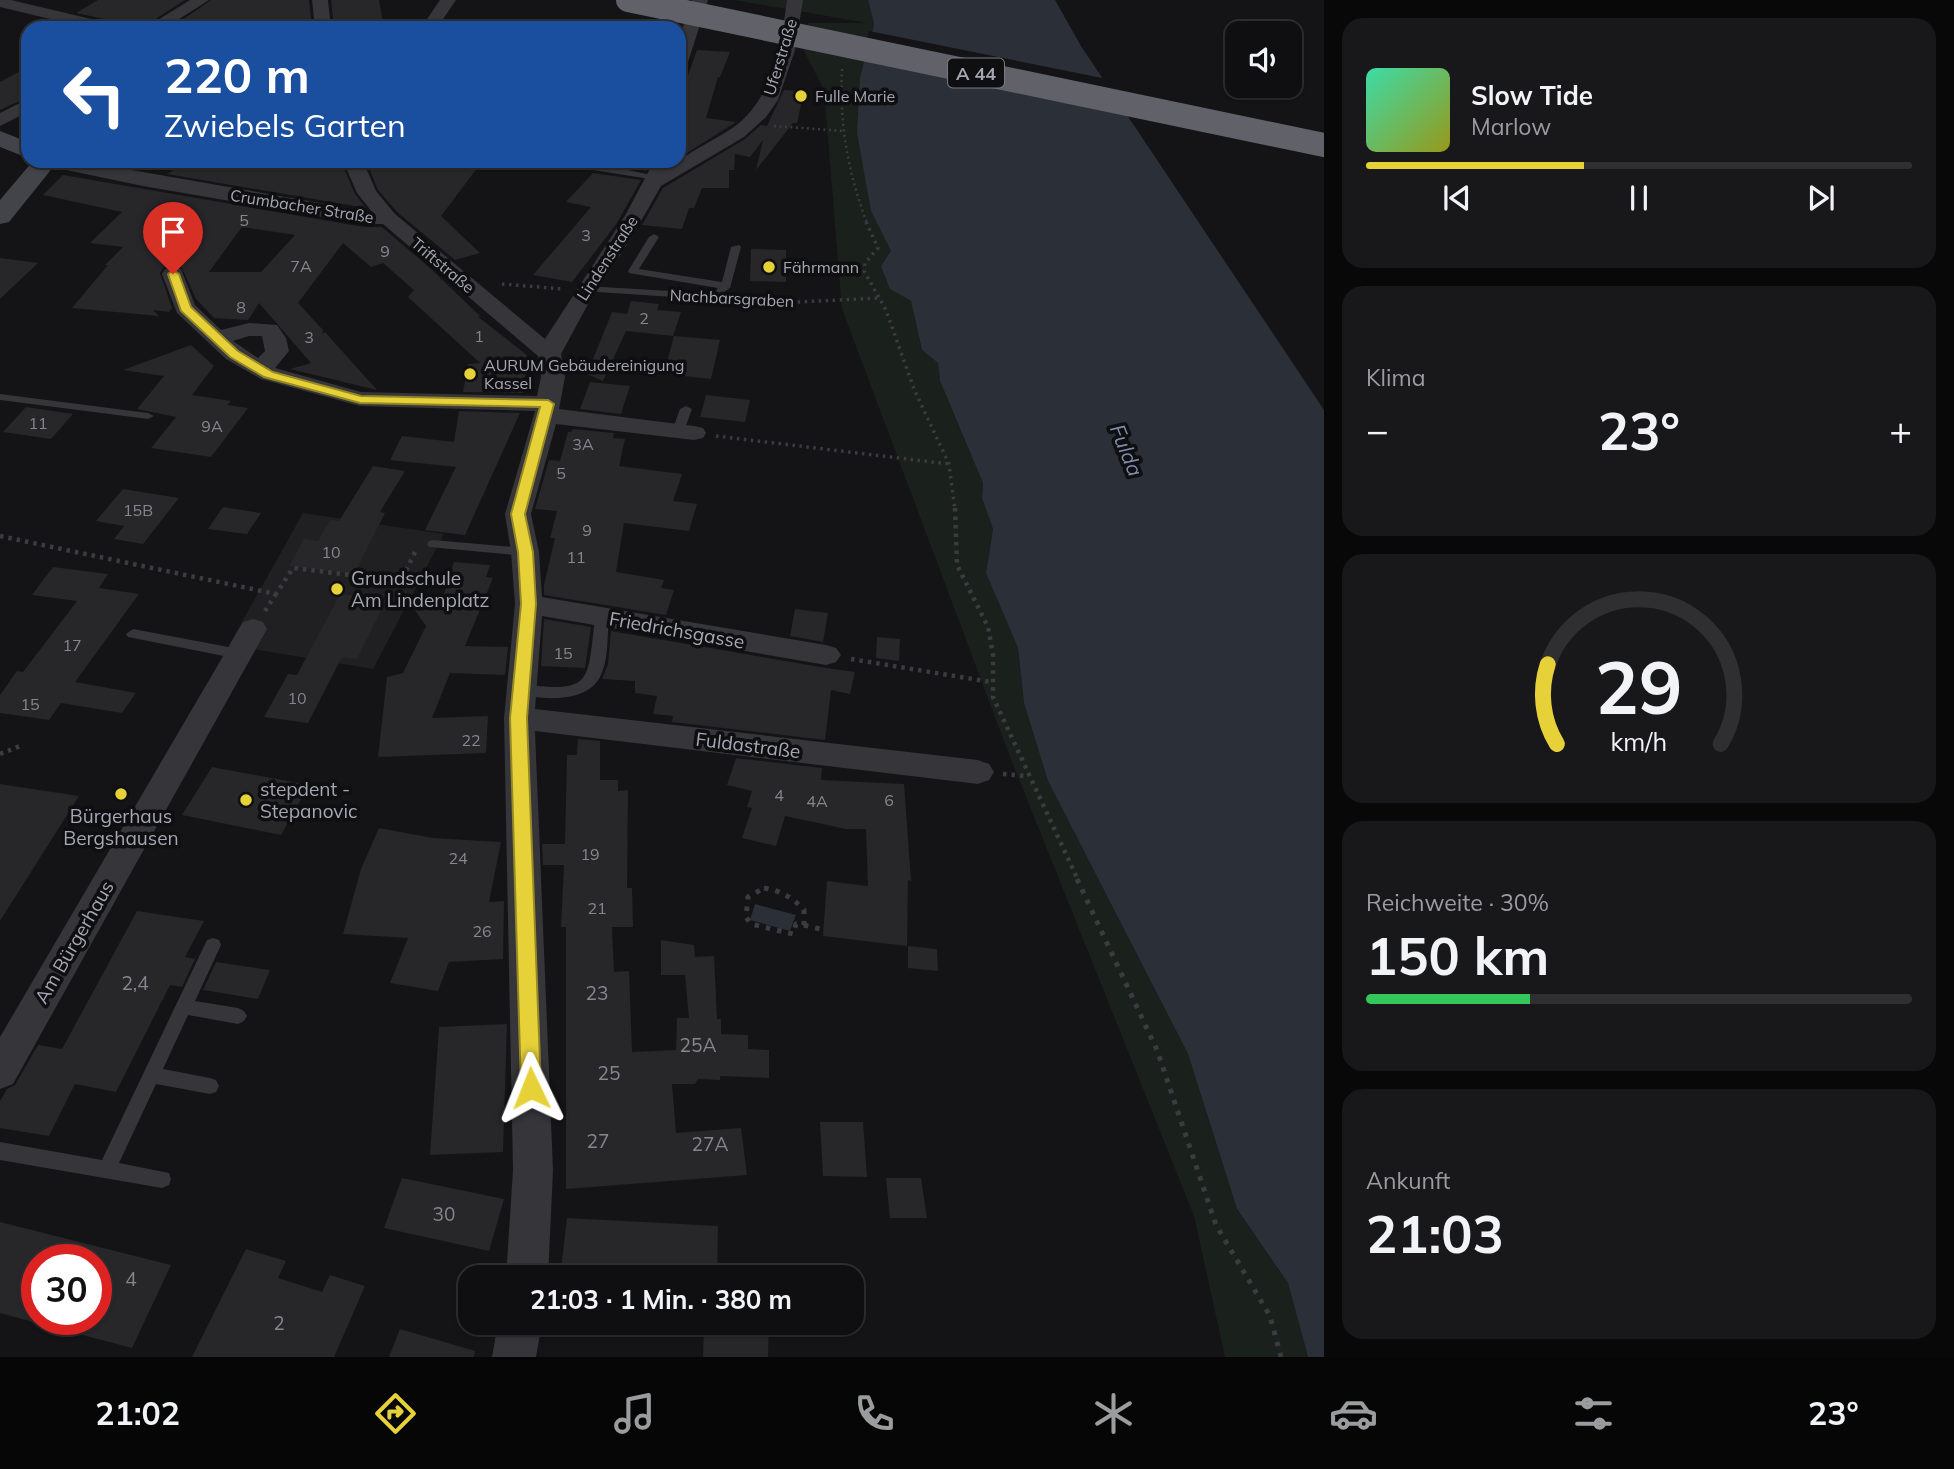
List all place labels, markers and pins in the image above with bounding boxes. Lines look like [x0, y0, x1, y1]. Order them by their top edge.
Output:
place label: Fulle Marie [815, 86, 895, 106]
marker: Fulle Marie [793, 88, 809, 104]
pin [143, 202, 203, 274]
place label: Fährmann [783, 257, 859, 277]
marker: Fährmann [761, 259, 777, 275]
place label: AURUM Gebäudereinigung Kassel [484, 355, 684, 393]
marker: AURUM Gebäudereinigung Kassel [462, 366, 478, 382]
place label: Grundschule Am Lindenplatz [351, 566, 489, 612]
marker: Grundschule Am Lindenplatz [329, 581, 345, 597]
place label: stepdent - Stepanovic [260, 777, 357, 823]
marker: Bürgerhaus Bergshausen [113, 786, 129, 802]
marker: stepdent - Stepanovic [238, 792, 254, 808]
place label: Bürgerhaus Bergshausen [63, 804, 179, 850]

